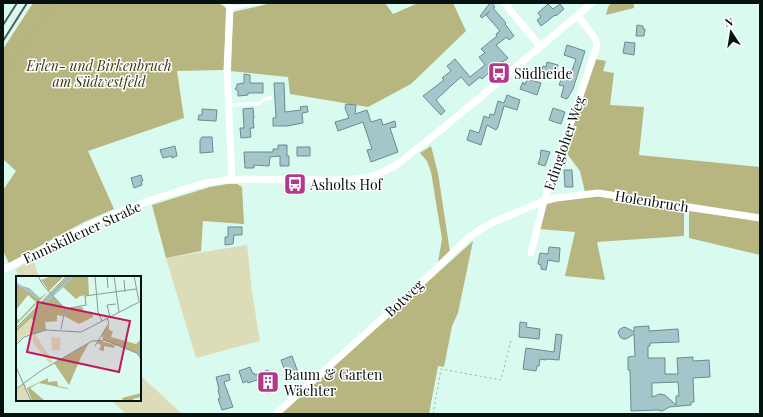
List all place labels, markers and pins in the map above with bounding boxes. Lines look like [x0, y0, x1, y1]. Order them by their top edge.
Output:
bus stop icon: Südheide [486, 60, 512, 86]
place label: Südheide [514, 64, 572, 83]
bus stop icon: Asholts Hof [282, 171, 308, 197]
place label: Asholts Hof [309, 175, 384, 194]
place label: Baum & Garten Wächter [283, 365, 383, 400]
building icon: Baum & Garten Wächter [255, 369, 281, 395]

